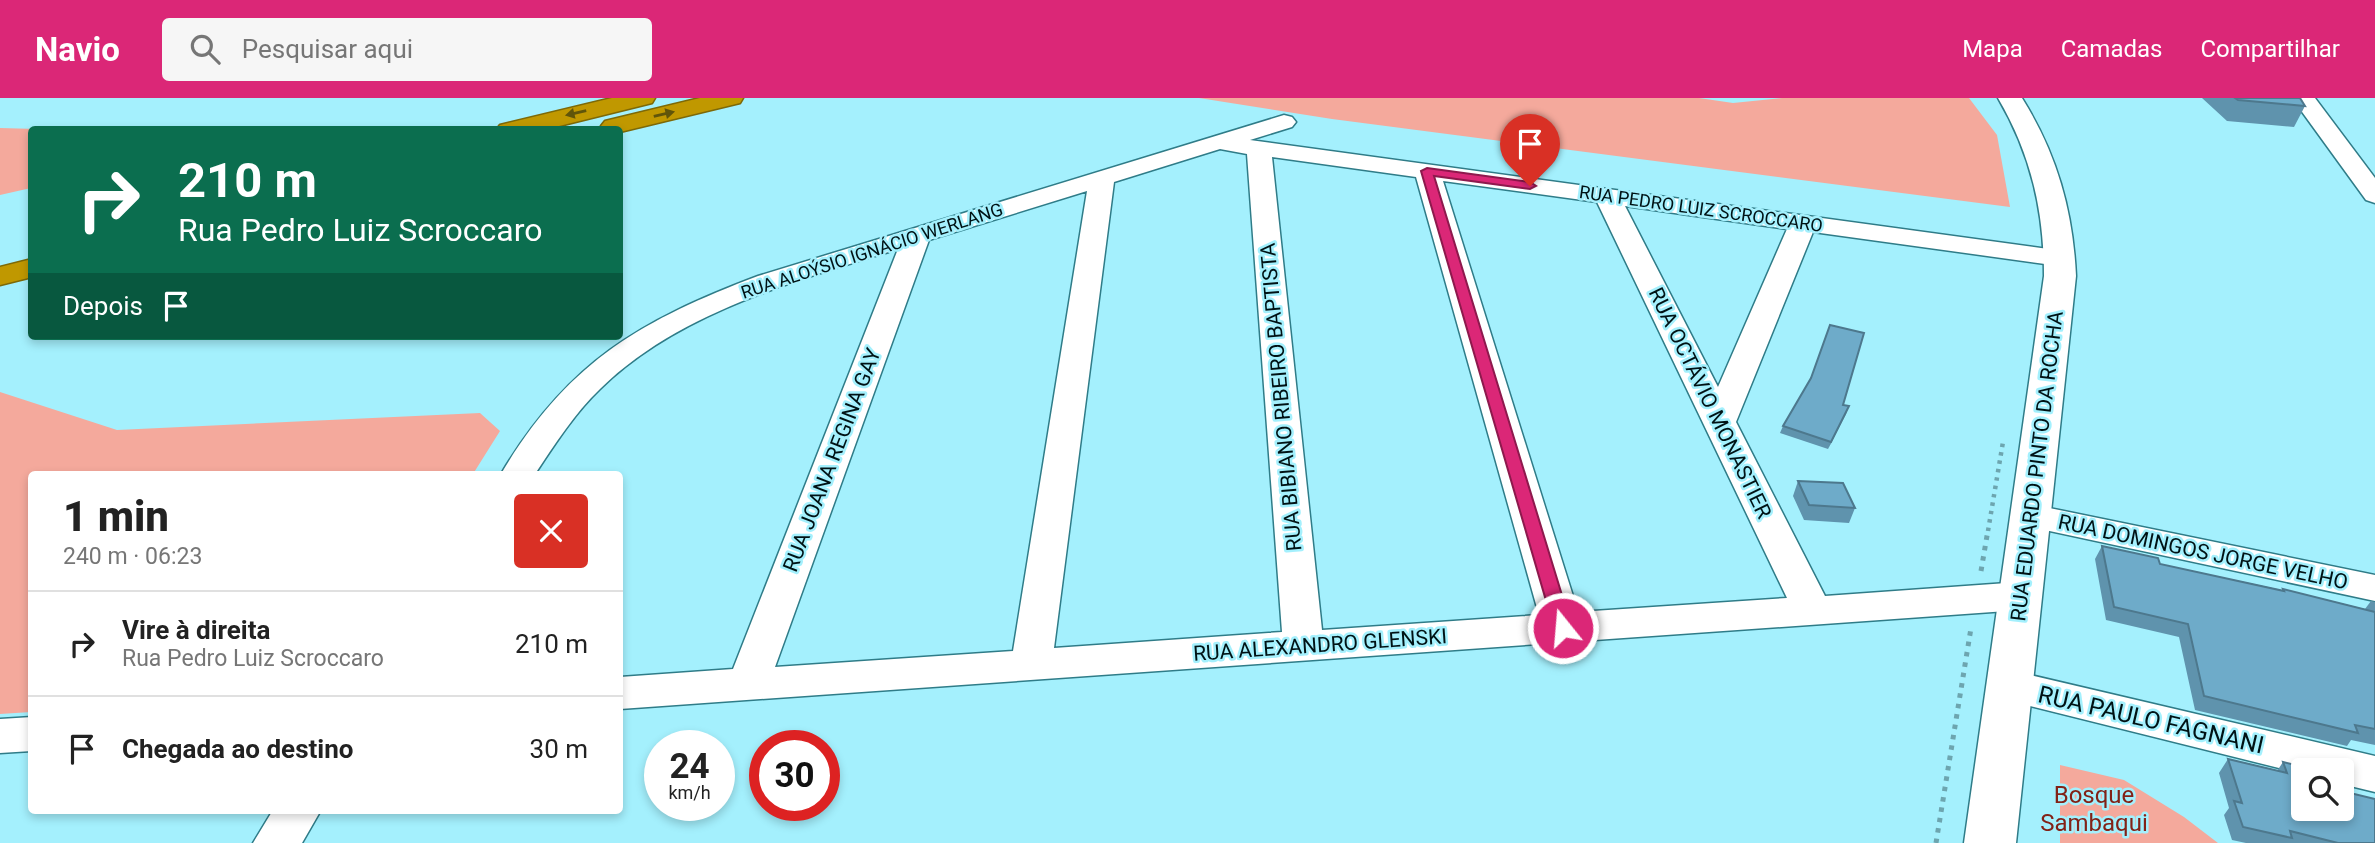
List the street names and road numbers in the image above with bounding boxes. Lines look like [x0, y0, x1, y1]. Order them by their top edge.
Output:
street label: RUA PEDRO LUIZ SCROCCARO [1578, 181, 1824, 236]
street label: RUA ALOÝSIO IGNÁCIO WERLANG [738, 198, 1005, 303]
street label: RUA BIBIANO RIBEIRO BAPTISTA [1256, 241, 1306, 552]
street label: RUA OCTÁVIO MONASTIER [1644, 284, 1776, 522]
street label: RUA EDUARDO PINTO DA ROCHA [2006, 309, 2068, 622]
street label: RUA JOANA REGINA GAY [778, 345, 886, 575]
street label: RUA DOMINGOS JORGE VELHO [2056, 510, 2350, 594]
street label: RUA ALEXANDRO GLENSKI [1192, 624, 1448, 666]
street label: RUA PAULO FAGNANI [2035, 680, 2267, 760]

